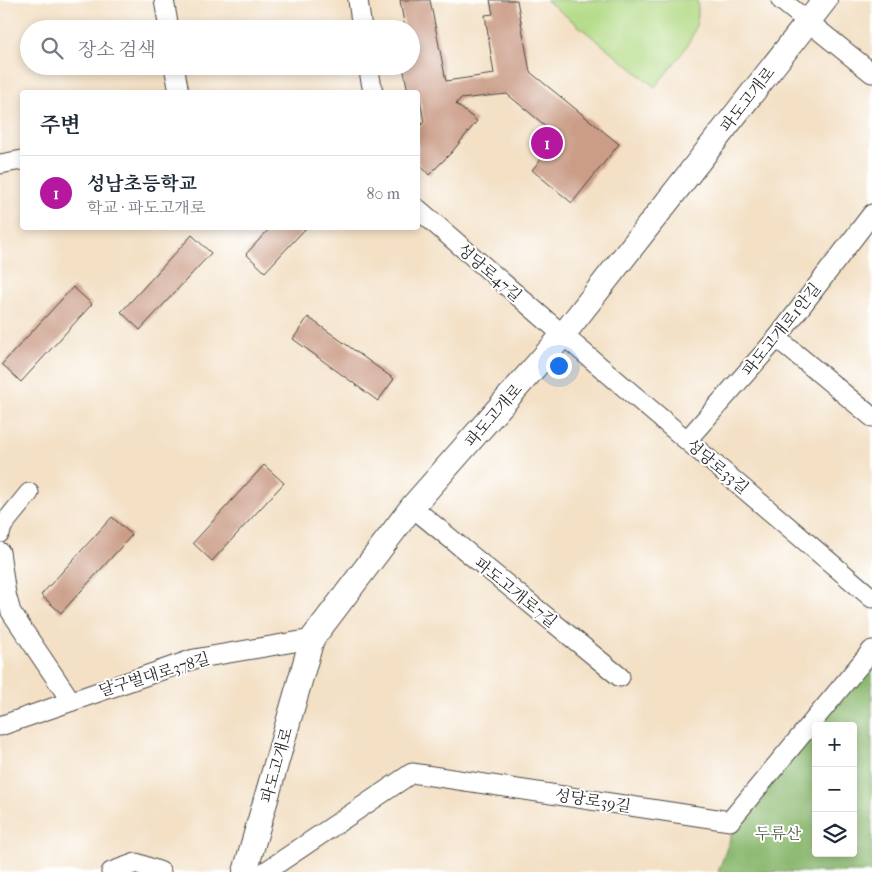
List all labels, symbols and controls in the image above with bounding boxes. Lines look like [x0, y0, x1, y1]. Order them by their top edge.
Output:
search box [20, 20, 420, 75]
icon: search [38, 34, 66, 62]
text: 장소 검색 [78, 39, 156, 61]
street label: 파도고개로 [716, 63, 779, 136]
text: 주변 [40, 113, 81, 137]
pin: 1 [531, 124, 563, 162]
text: 성남초등학교 [87, 173, 197, 195]
text: 1 [53, 184, 59, 203]
text: 80 m [366, 184, 400, 203]
text: 학교 · 파도고개로 [87, 198, 205, 217]
street label: 성당로47길 [454, 239, 526, 305]
street label: 파도고개로1안길 [738, 279, 825, 380]
your location [546, 353, 572, 379]
street label: 파도고개로 [461, 380, 526, 451]
street label: 성당로33길 [683, 435, 752, 498]
street label: 파도고개로7길 [471, 553, 561, 631]
street label: 달구벌대로378길 [96, 649, 212, 700]
map controls [812, 722, 857, 857]
button: + [812, 722, 857, 767]
street label: 파도고개로 [257, 725, 296, 805]
button: − [812, 767, 857, 812]
street label: 성당로39길 [554, 785, 632, 816]
button: layers [812, 812, 857, 857]
park label: 두류산 [755, 824, 802, 843]

